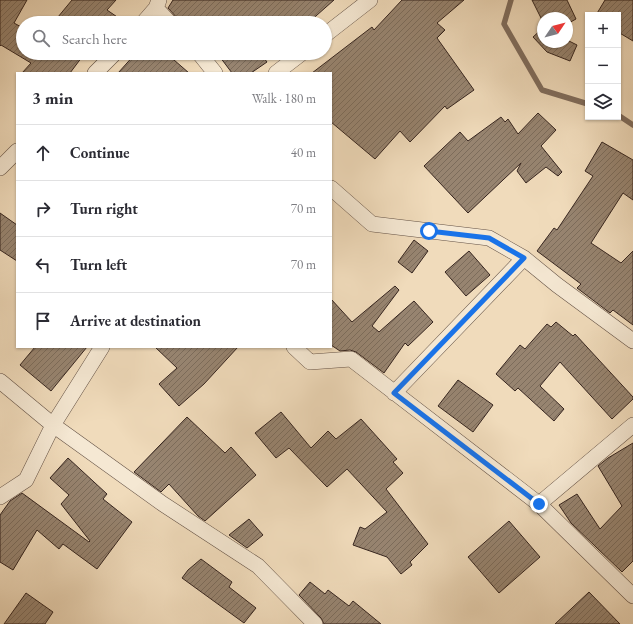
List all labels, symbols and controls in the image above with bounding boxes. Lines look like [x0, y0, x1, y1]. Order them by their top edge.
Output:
north arrow [537, 12, 573, 48]
map controls [585, 12, 621, 120]
button: + [585, 12, 621, 48]
search box [16, 16, 332, 60]
icon: search [30, 27, 52, 49]
text: Search here [62, 29, 127, 48]
button: − [585, 48, 621, 84]
button: layers [585, 84, 621, 120]
text: 3 min [32, 87, 73, 109]
text: Walk · 180 m [252, 90, 316, 107]
icon: ahead [32, 142, 54, 164]
text: Continue [70, 143, 130, 162]
text: 40 m [291, 144, 316, 161]
icon: right [32, 198, 54, 220]
text: Turn right [70, 199, 138, 218]
text: 70 m [291, 200, 316, 217]
route start [420, 222, 438, 240]
icon: left [32, 254, 54, 276]
text: Turn left [70, 255, 127, 274]
text: 70 m [291, 256, 316, 273]
icon: arrive [32, 310, 54, 332]
text: Arrive at destination [70, 311, 201, 330]
route end [530, 495, 548, 513]

